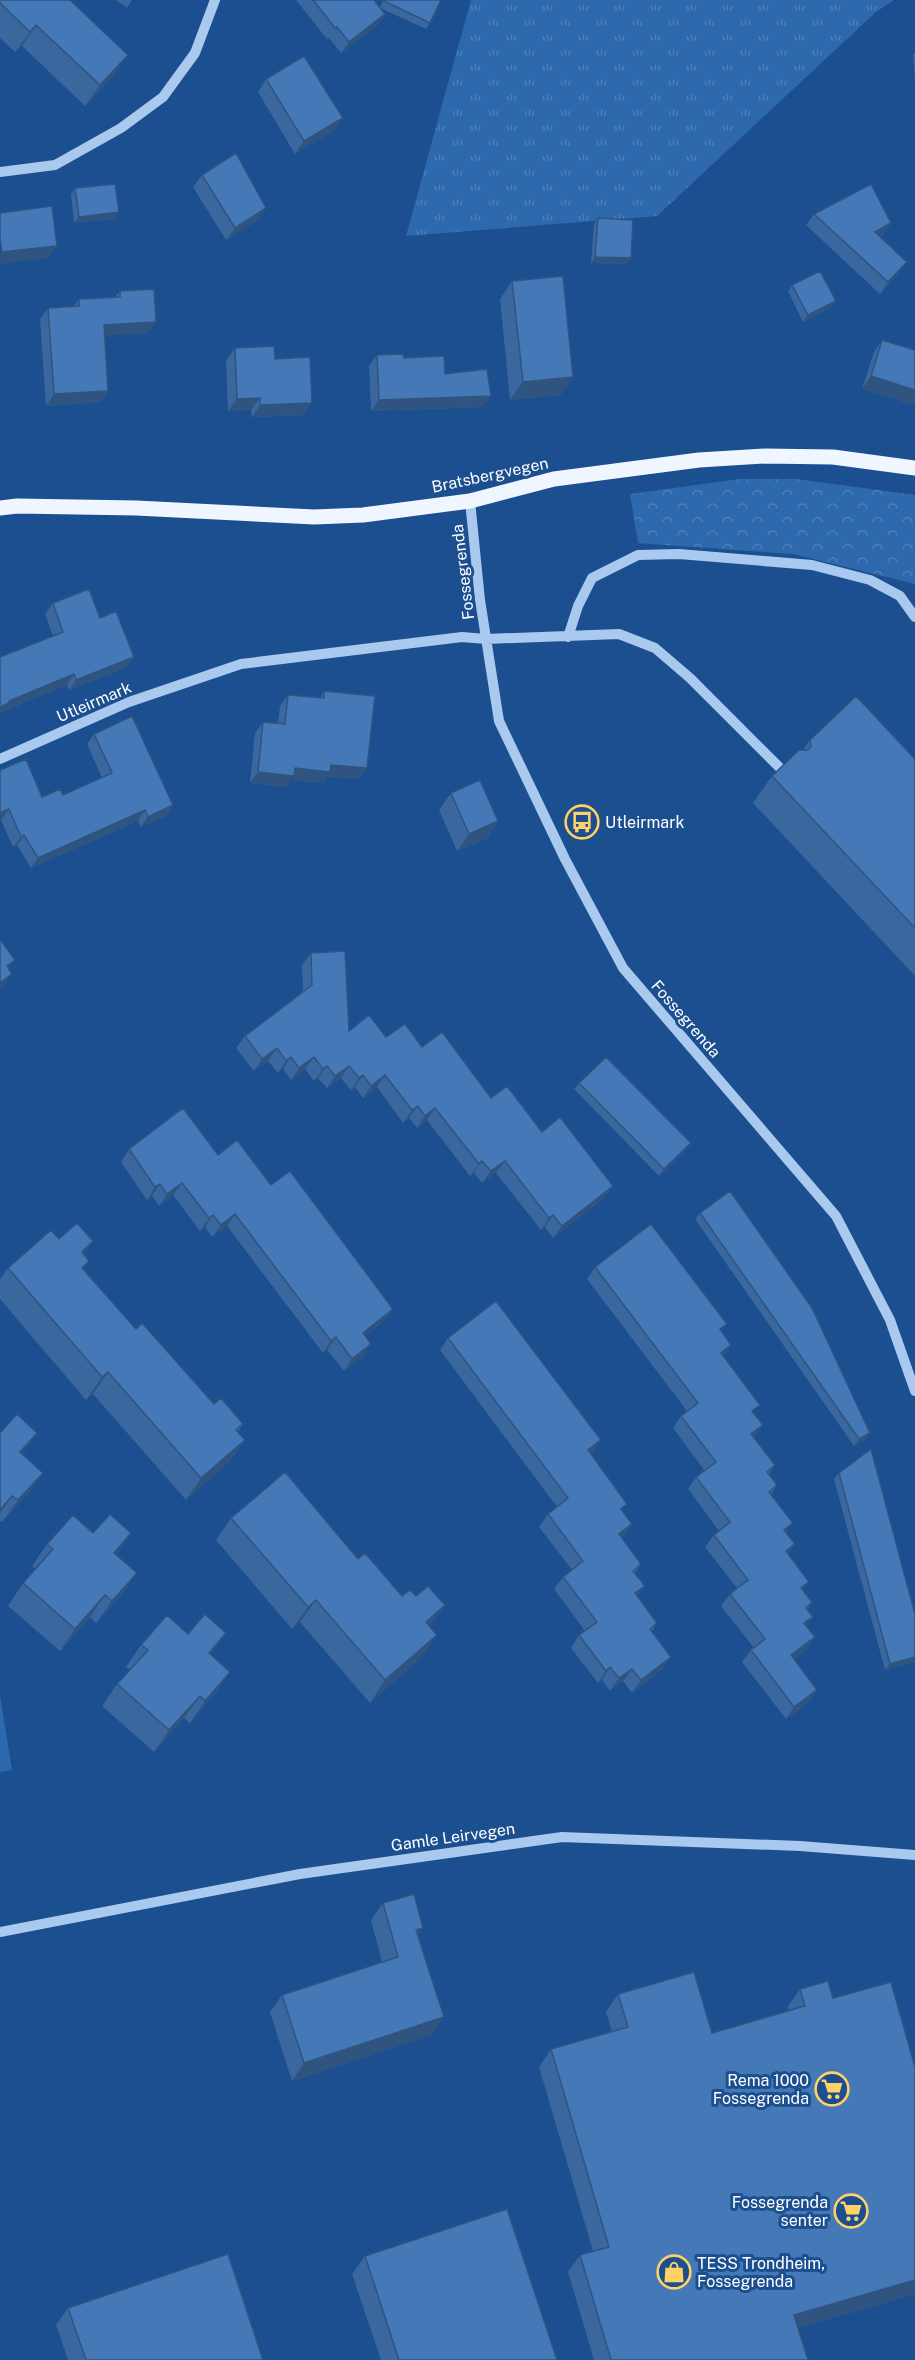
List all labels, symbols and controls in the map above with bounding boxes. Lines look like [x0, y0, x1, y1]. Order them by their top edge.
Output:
street label: Bratsbergvegen [430, 453, 550, 497]
street label: Fossegrenda [448, 523, 478, 621]
street label: Utleirmark [54, 678, 134, 726]
bus stop icon: Utleirmark [564, 804, 600, 840]
place label: Utleirmark [605, 813, 684, 832]
street label: Fossegrenda [647, 976, 725, 1062]
street label: Gamle Leirvegen [390, 1819, 516, 1855]
place label: Rema 1000 Fossegrenda [713, 2071, 809, 2108]
supermarket icon: Rema 1000 Fossegrenda [814, 2071, 850, 2107]
place label: Fossegrenda senter [732, 2193, 828, 2230]
supermarket icon: Fossegrenda senter [833, 2193, 869, 2229]
shop icon: TESS Trondheim, Fossegrenda [656, 2254, 692, 2290]
place label: TESS Trondheim, Fossegrenda [697, 2254, 825, 2291]

